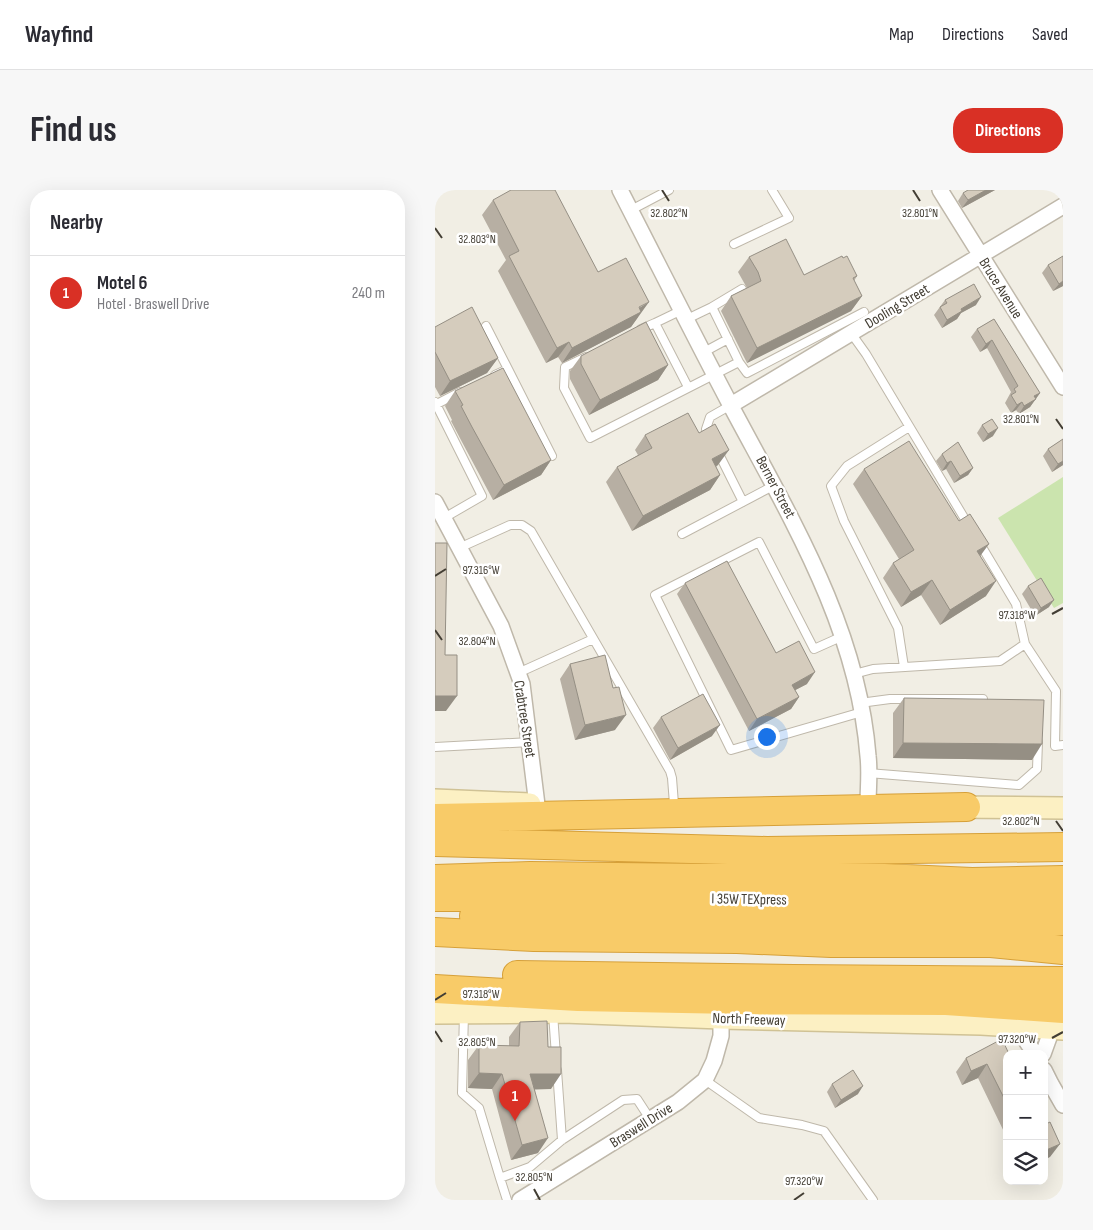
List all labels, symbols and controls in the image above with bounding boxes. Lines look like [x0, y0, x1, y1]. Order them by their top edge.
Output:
text: Wayfind [25, 20, 93, 49]
text: Map [889, 24, 914, 45]
text: Directions [942, 24, 1004, 45]
text: Saved [1032, 24, 1068, 45]
button: Directions [953, 108, 1063, 153]
text: Find us [30, 109, 117, 152]
text: 32.802°N [650, 206, 688, 221]
text: 32.801°N [902, 206, 938, 221]
text: Nearby [50, 210, 103, 235]
text: 32.803°N [458, 232, 496, 247]
street label: Bruce Avenue [974, 254, 1027, 322]
text: Motel 6 [97, 272, 147, 295]
street label: Dooling Street [861, 279, 933, 333]
text: 1 [63, 284, 69, 303]
text: 240 m [352, 284, 385, 303]
text: Hotel · Braswell Drive [97, 295, 209, 314]
text: 32.801°N [1003, 412, 1039, 427]
street label: Berner Street [751, 453, 800, 522]
text: 97.316°W [462, 563, 500, 578]
text: 97.318°W [999, 608, 1036, 623]
text: 32.804°N [458, 634, 496, 649]
street label: Crabtree Street [509, 679, 540, 760]
your location [754, 724, 780, 750]
text: 32.802°N [1002, 814, 1040, 829]
street label: I 35W TEXpress [711, 889, 787, 910]
text: 97.318°W [463, 987, 500, 1002]
street label: North Freeway [712, 1009, 786, 1030]
text: 97.320°W [998, 1032, 1036, 1047]
text: 32.805°N [458, 1035, 496, 1050]
map controls [1003, 1050, 1048, 1185]
button: + [1003, 1050, 1048, 1095]
pin: 1 [499, 1080, 531, 1121]
button: − [1003, 1095, 1048, 1140]
street label: Braswell Drive [606, 1099, 676, 1152]
button: layers [1003, 1140, 1048, 1185]
text: 32.805°N [515, 1170, 553, 1185]
text: 97.320°W [785, 1174, 823, 1189]

